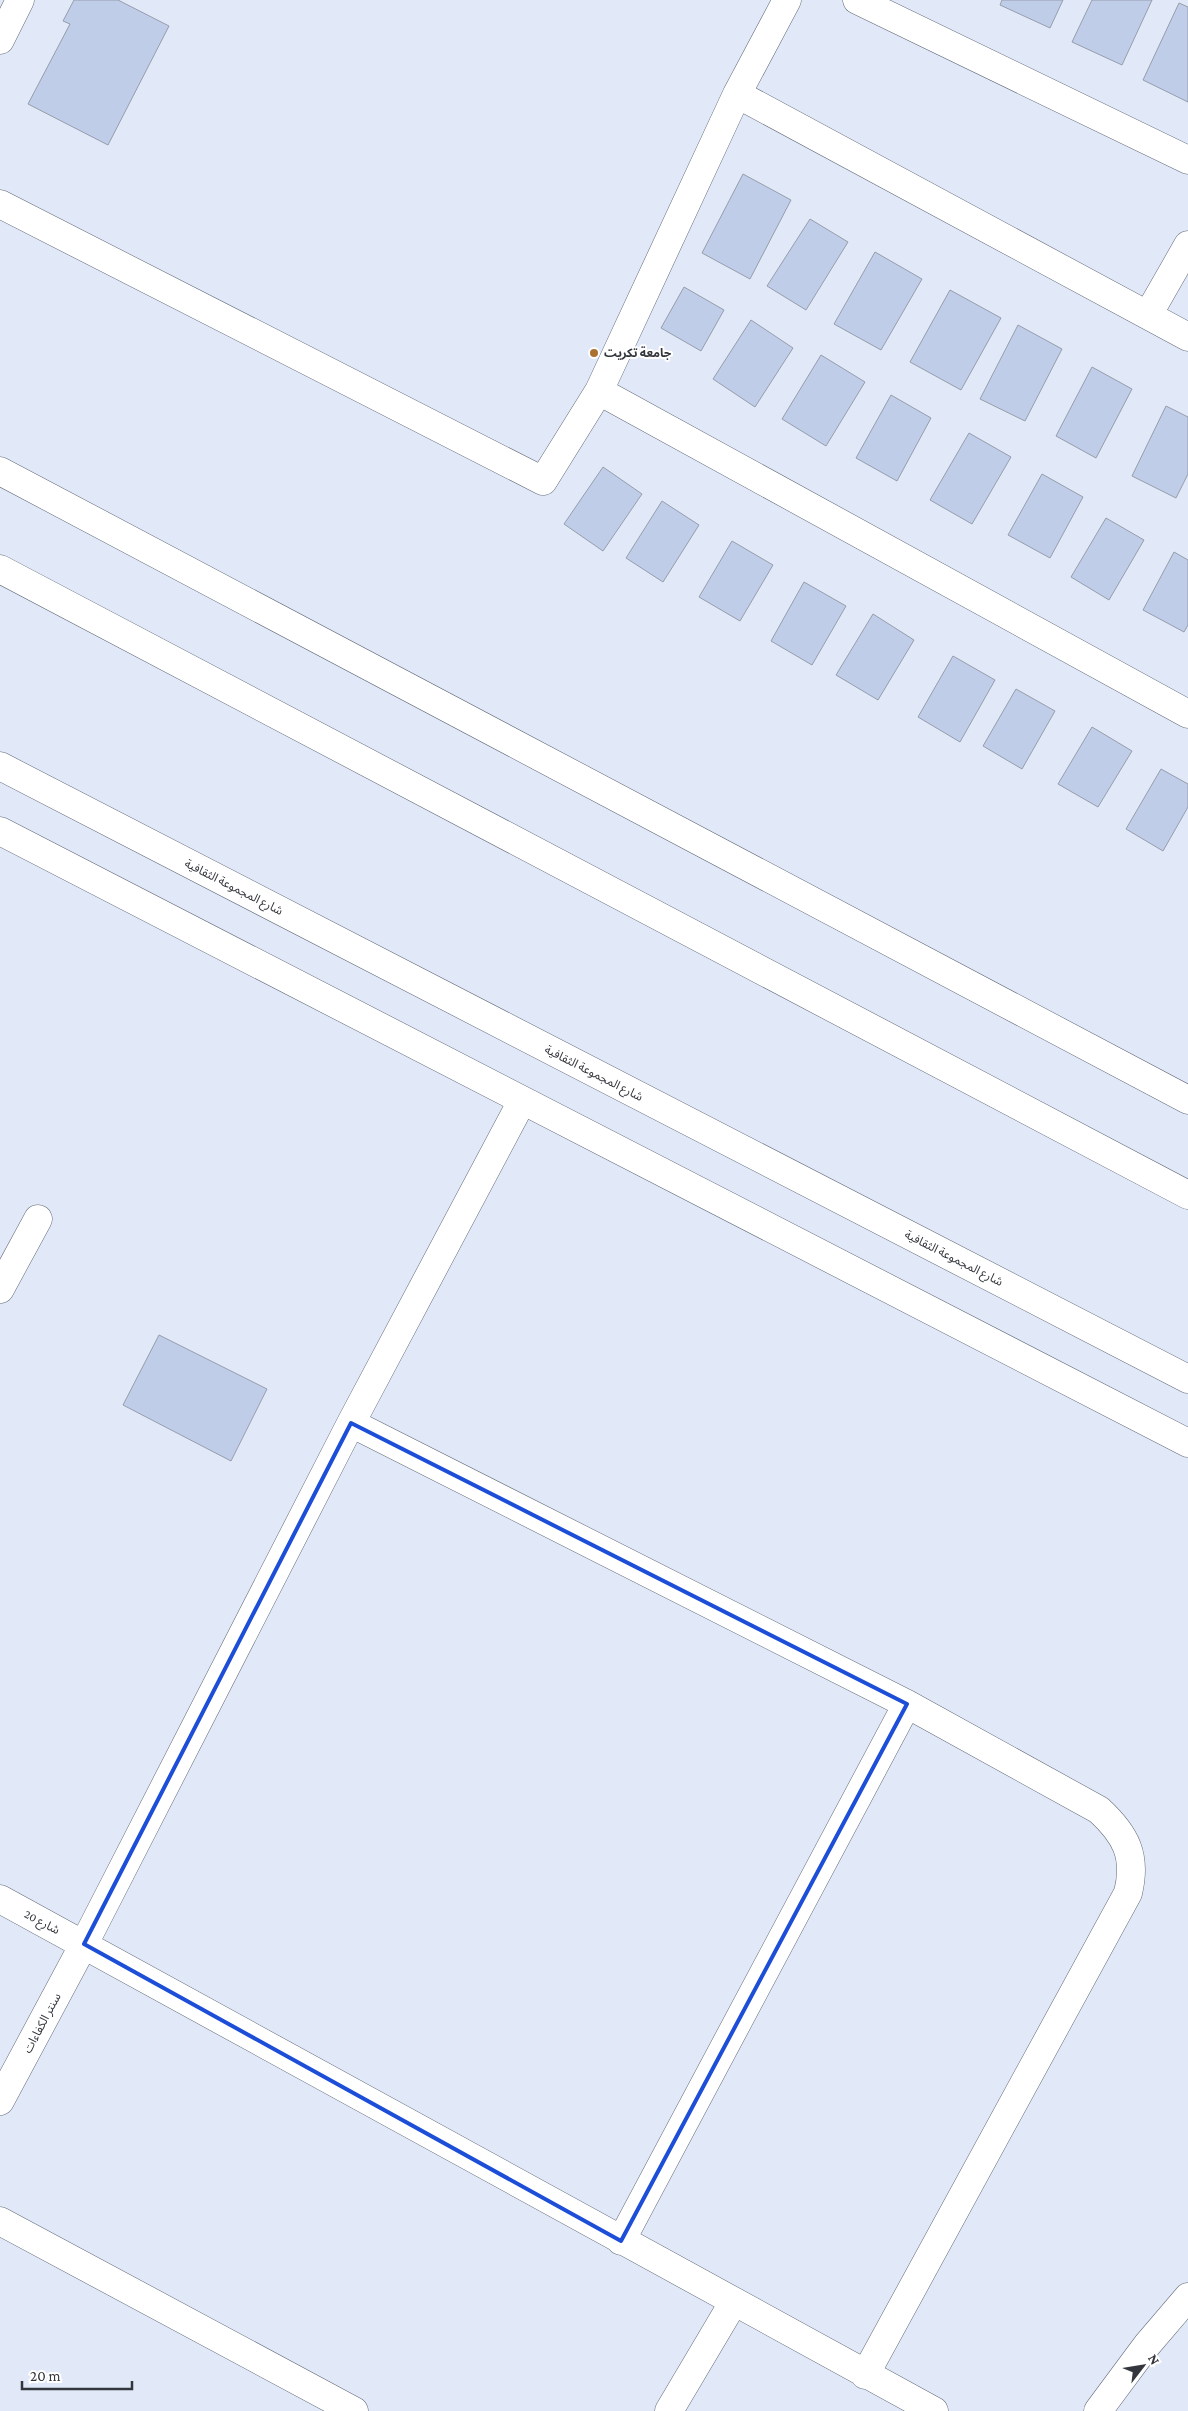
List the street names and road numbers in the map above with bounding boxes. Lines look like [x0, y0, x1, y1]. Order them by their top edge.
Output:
street label: شارع المجموعة الثقافية [182, 856, 286, 920]
street label: شارع المجموعة الثقافية [542, 1042, 646, 1106]
street label: شارع المجموعة الثقافية [902, 1227, 1006, 1291]
street label: شارع 20 [21, 1907, 62, 1939]
street label: سنتر الكفاءات [20, 1990, 64, 2056]

